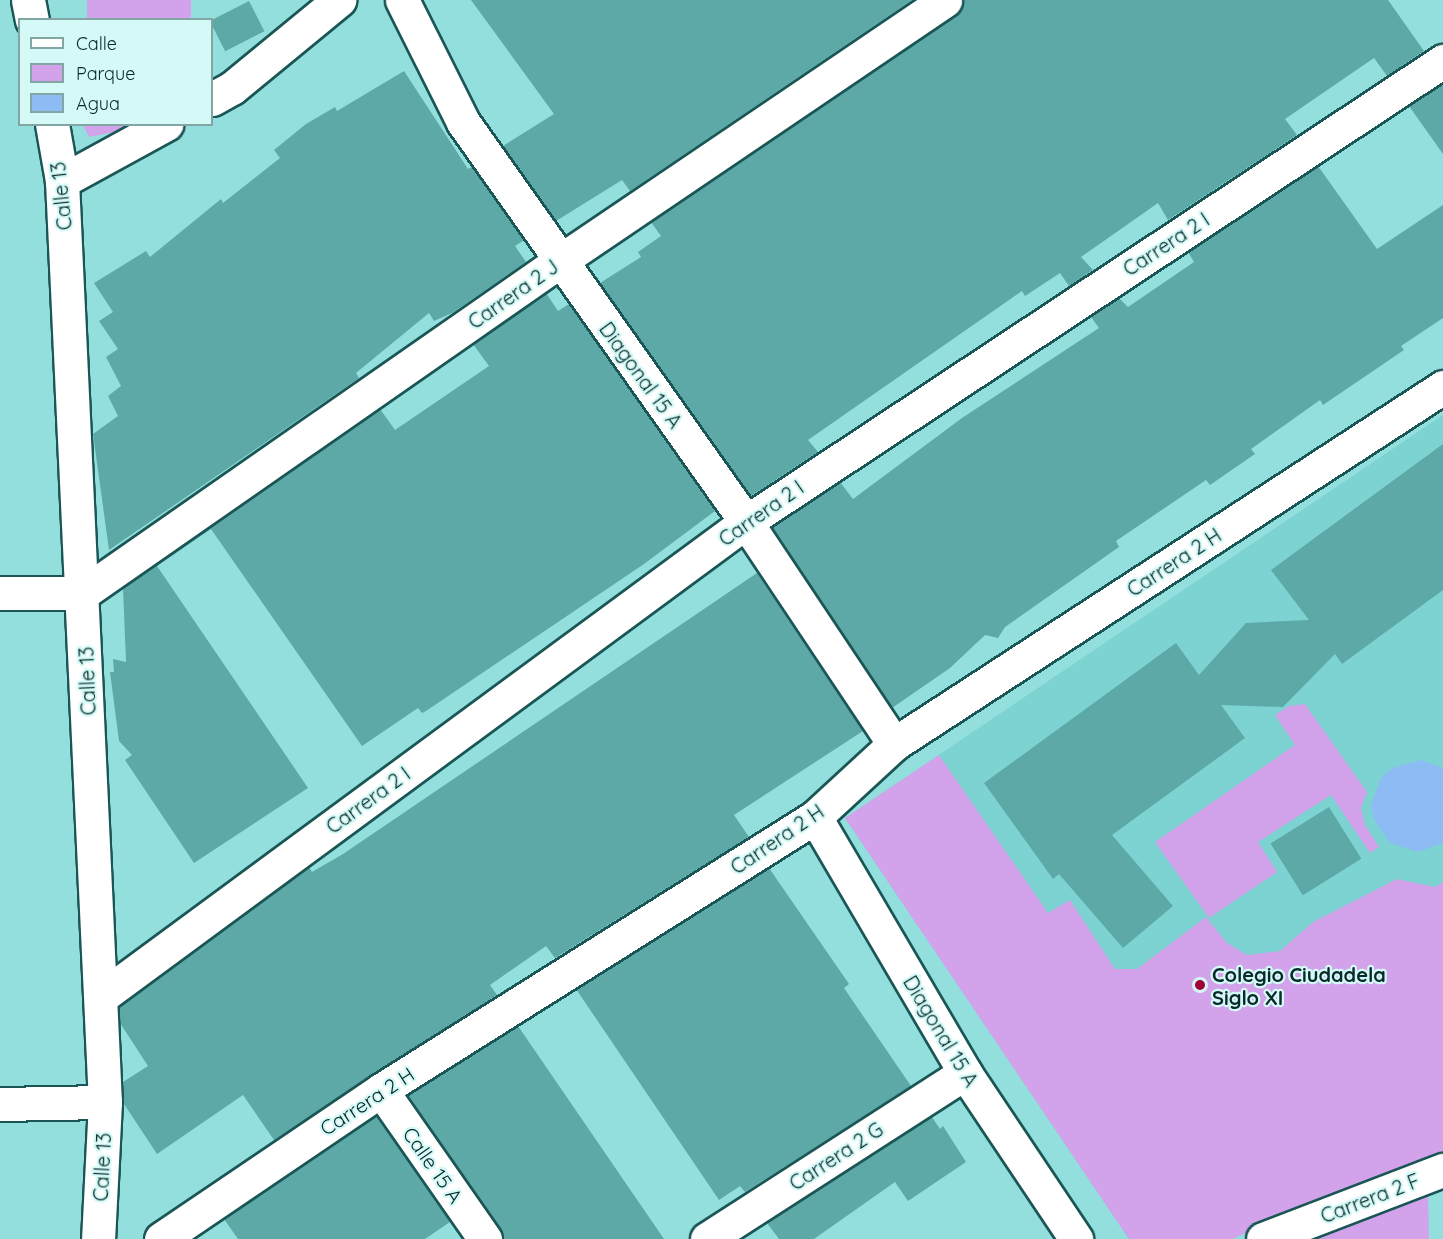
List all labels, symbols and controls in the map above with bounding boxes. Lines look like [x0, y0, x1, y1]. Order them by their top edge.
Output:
legend [18, 18, 213, 126]
text: Calle [76, 32, 117, 55]
text: Parque [76, 62, 135, 85]
text: Agua [76, 92, 120, 115]
street label: Calle 13 [45, 161, 77, 231]
street label: Carrera 2 I [1118, 207, 1214, 281]
street label: Carrera 2 J [463, 254, 563, 334]
street label: Diagonal 15 A [594, 317, 688, 433]
street label: Carrera 2 I [714, 475, 808, 551]
street label: Carrera 2 H [1122, 523, 1226, 601]
street label: Calle 13 [74, 646, 100, 716]
street label: Carrera 2 I [321, 761, 415, 839]
street label: Carrera 2 H [726, 799, 828, 879]
place label: Colegio Ciudadela Siglo XI [1212, 962, 1386, 1009]
street label: Diagonal 15 A [898, 971, 984, 1091]
marker: Colegio Ciudadela Siglo XI [1193, 978, 1207, 992]
street label: Carrera 2 H [315, 1062, 419, 1140]
street label: Carrera 2 G [785, 1117, 887, 1195]
street label: Calle 15 A [398, 1122, 468, 1208]
street label: Calle 13 [88, 1132, 116, 1202]
street label: Carrera 2 F [1317, 1168, 1423, 1228]

